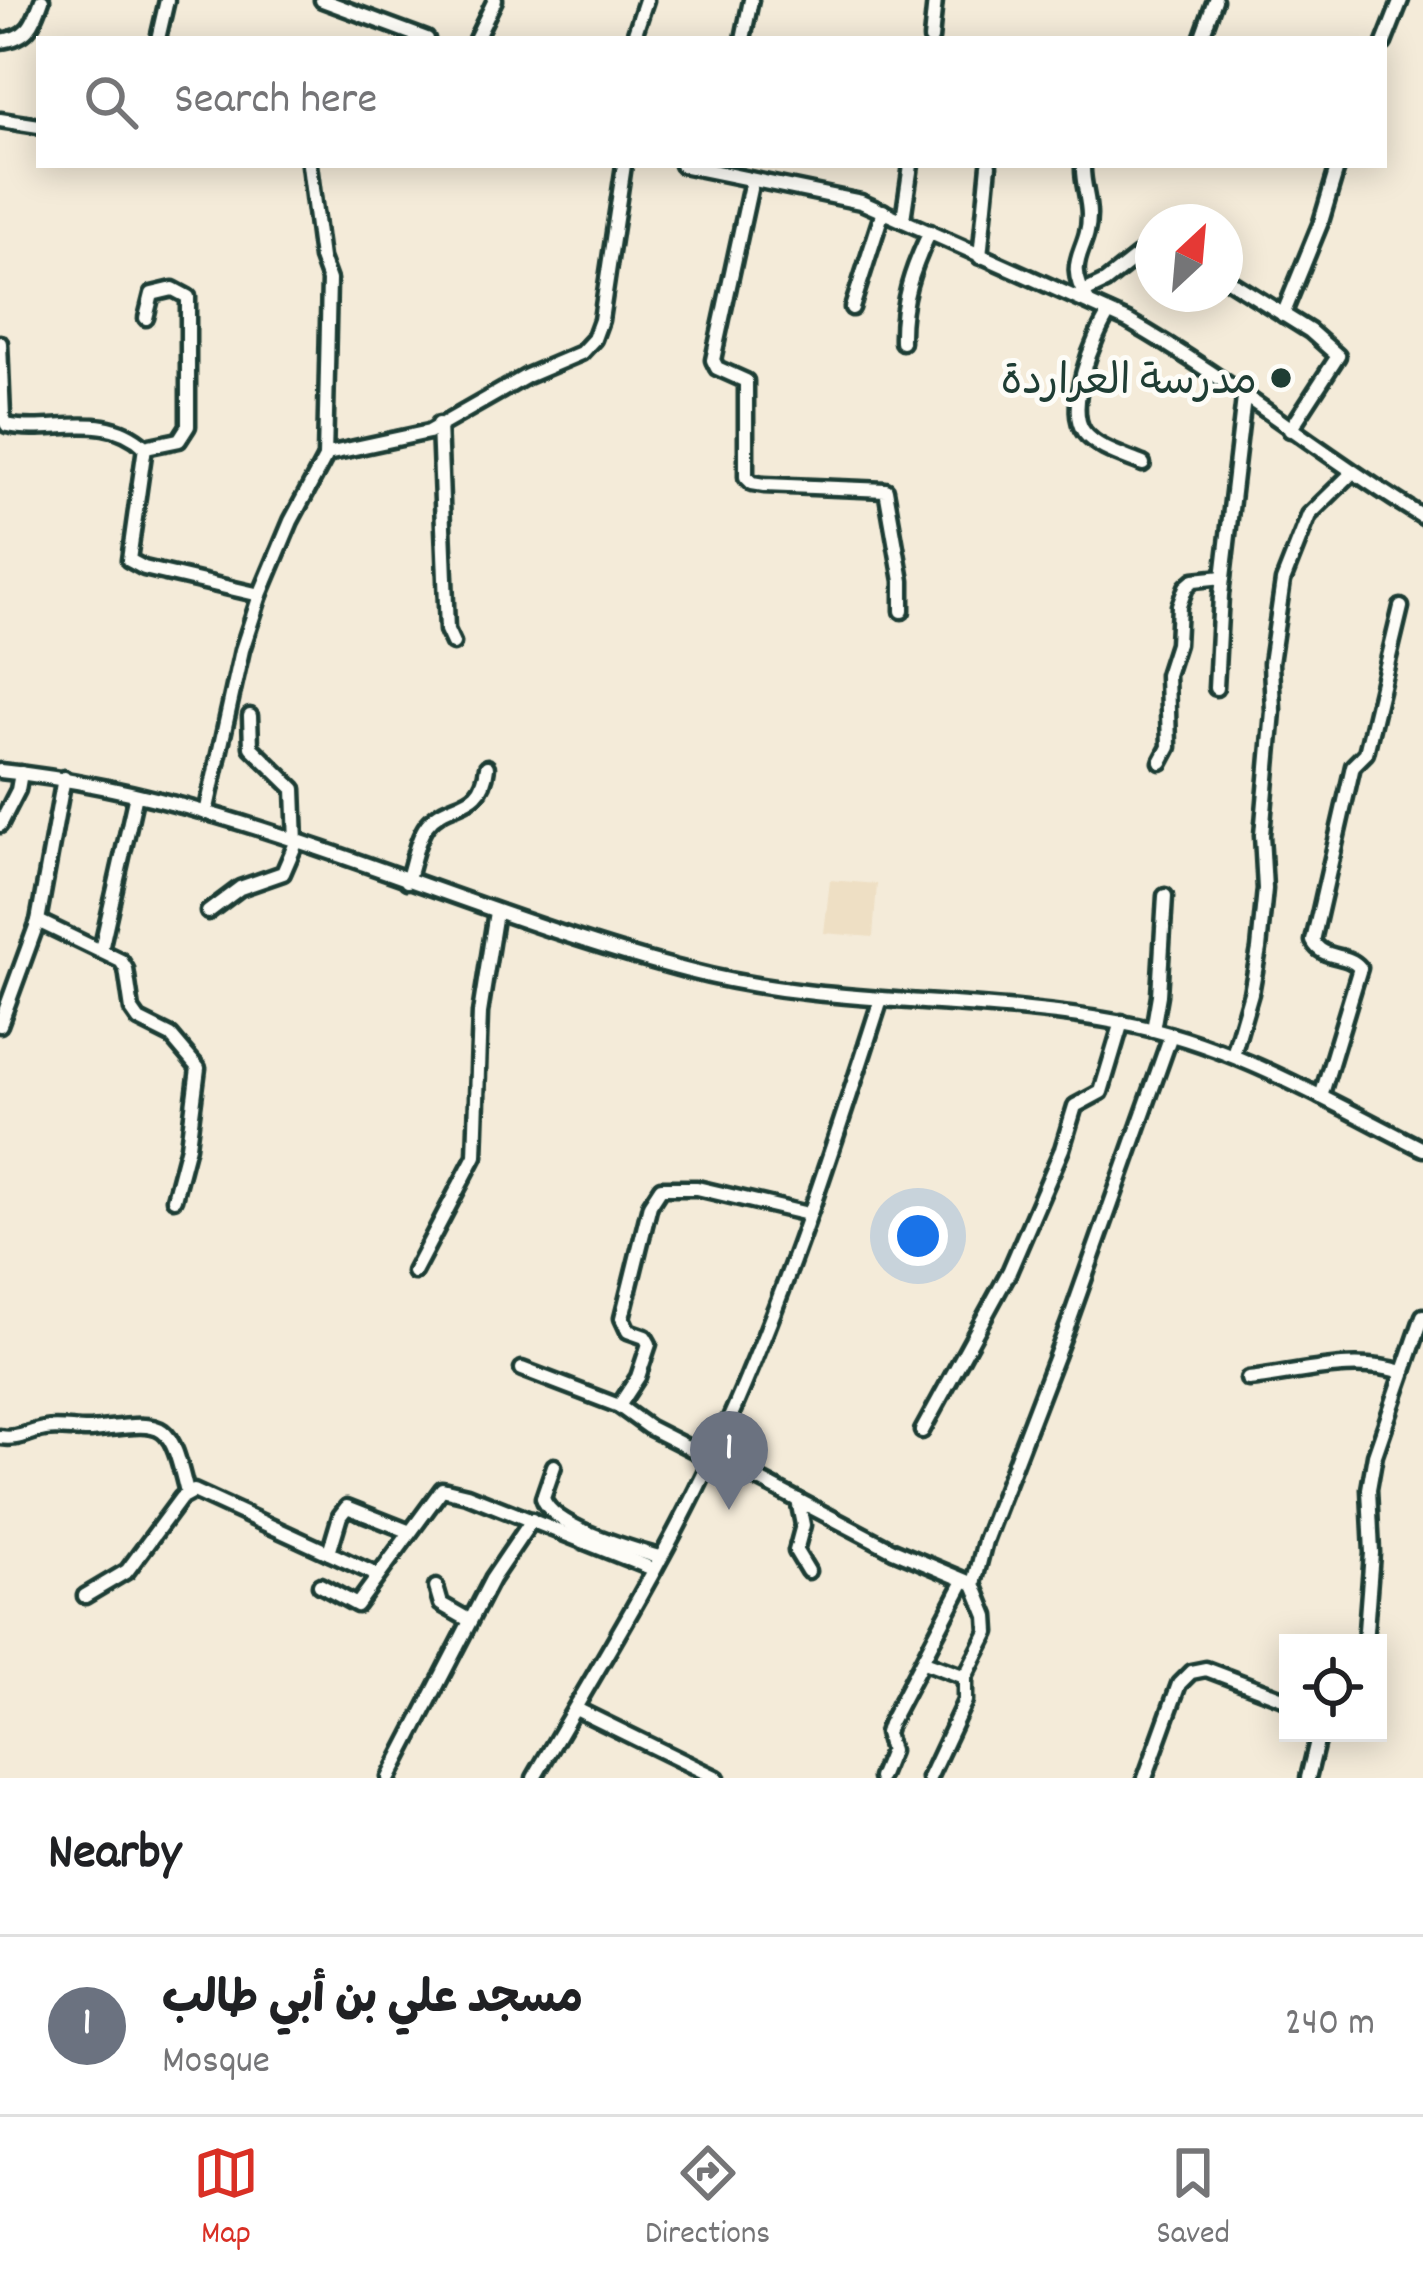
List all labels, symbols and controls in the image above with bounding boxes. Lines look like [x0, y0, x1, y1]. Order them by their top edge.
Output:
search box [36, 36, 1387, 168]
icon: search [78, 69, 144, 135]
text: Search here [174, 70, 377, 134]
north arrow [1135, 204, 1243, 312]
place label: مدرسة العراردة [1001, 355, 1257, 415]
marker: مدرسة العراردة [1268, 365, 1294, 391]
your location [888, 1206, 948, 1266]
pin: 1 [690, 1411, 768, 1510]
map controls [1279, 1634, 1387, 1742]
button: locate [1279, 1634, 1387, 1742]
text: Nearby [48, 1820, 181, 1892]
text: مسجد علي بن أبي طالب [162, 1970, 583, 2034]
text: 1 [83, 1998, 91, 2053]
text: 240 m [1285, 1998, 1375, 2053]
text: Mosque [162, 2036, 270, 2091]
tab: Map [193, 2140, 259, 2259]
tab: Directions [645, 2140, 770, 2259]
tab: Saved [1156, 2140, 1230, 2259]

